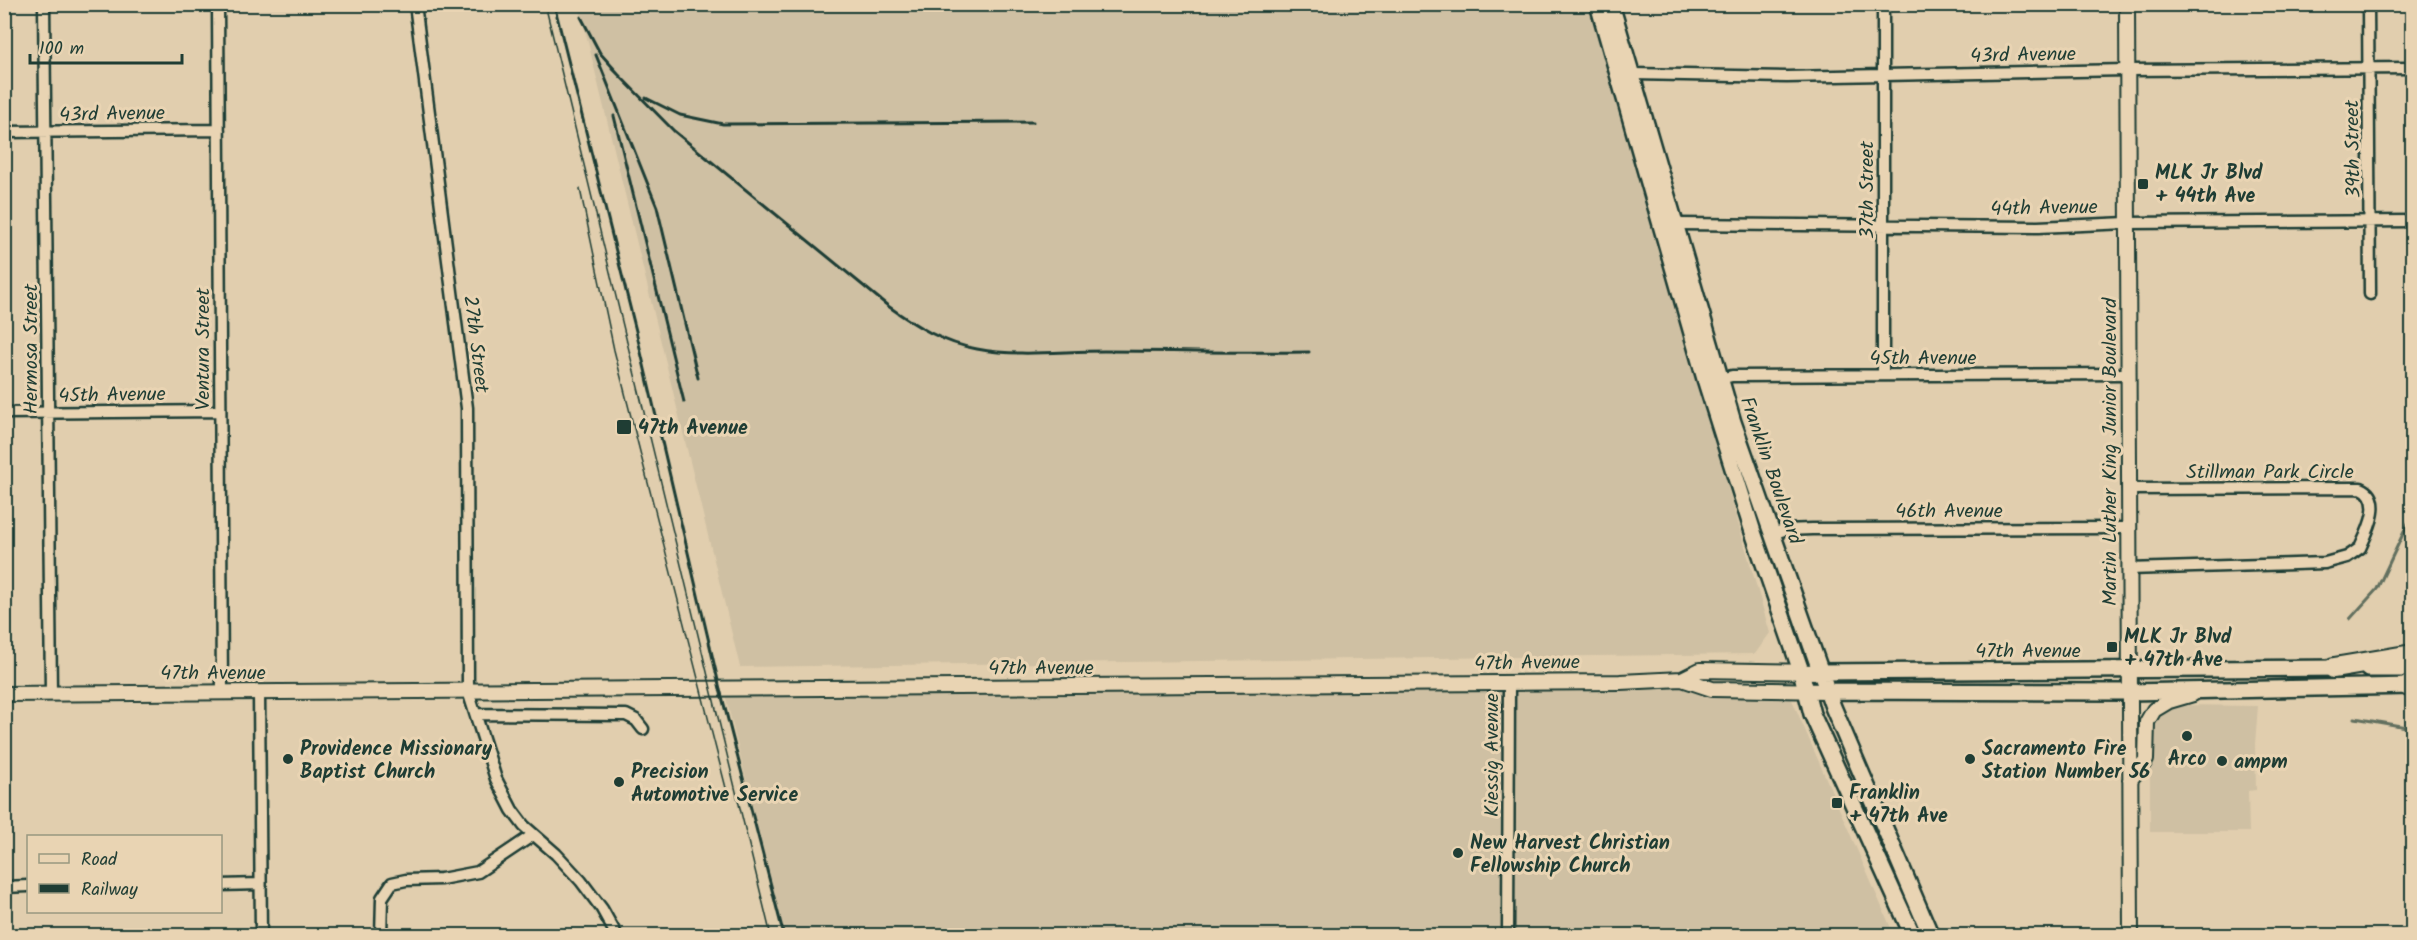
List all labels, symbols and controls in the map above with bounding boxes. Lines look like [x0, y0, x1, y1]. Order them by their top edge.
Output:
scale bar [30, 27, 182, 65]
text: 100 m [39, 35, 84, 64]
street label: 43rd Avenue [1970, 39, 2076, 73]
street label: 43rd Avenue [59, 98, 165, 132]
street label: 39th Street [2337, 99, 2371, 198]
street label: 37th Street [1852, 141, 1884, 239]
place label: MLK Jr Blvd + 44th Ave [2155, 158, 2264, 213]
marker: MLK Jr Blvd + 44th Ave [2136, 177, 2150, 191]
street label: 44th Avenue [1990, 192, 2098, 226]
street label: Hermosa Street [16, 283, 48, 414]
street label: Ventura Street [188, 288, 220, 410]
street label: 27th Street [453, 294, 497, 395]
street label: Martin Luther King Junior Boulevard [2095, 297, 2127, 606]
street label: 45th Avenue [1869, 343, 1977, 375]
street label: 45th Avenue [58, 379, 166, 413]
street label: Franklin Boulevard [1730, 392, 1811, 550]
place label: 47th Avenue [638, 413, 748, 445]
marker: 47th Avenue [615, 418, 633, 436]
street label: Stillman Park Circle [2186, 457, 2354, 489]
street label: 46th Avenue [1895, 496, 2003, 528]
place label: MLK Jr Blvd + 47th Ave [2124, 622, 2233, 677]
street label: 47th Avenue [1975, 636, 2081, 668]
marker: MLK Jr Blvd + 47th Ave [2105, 640, 2119, 654]
street label: 47th Avenue [1474, 647, 1580, 681]
street label: 47th Avenue [988, 653, 1094, 685]
street label: 47th Avenue [160, 658, 266, 690]
street label: Kiessig Avenue [1477, 693, 1509, 817]
marker: Arco [2180, 729, 2194, 743]
place label: Providence Missionary Baptist Church [300, 734, 493, 789]
place label: Sacramento Fire Station Number 56 [1982, 734, 2150, 789]
place label: Arco [2168, 744, 2206, 776]
place label: ampm [2234, 747, 2288, 779]
marker: Providence Missionary Baptist Church [281, 752, 295, 766]
marker: Sacramento Fire Station Number 56 [1963, 752, 1977, 766]
marker: ampm [2215, 754, 2229, 768]
place label: Precision Automotive Service [631, 757, 799, 812]
marker: Precision Automotive Service [612, 775, 626, 789]
place label: Franklin + 47th Ave [1849, 778, 1948, 833]
marker: Franklin + 47th Ave [1830, 796, 1844, 810]
place label: New Harvest Christian Fellowship Church [1470, 828, 1670, 883]
legend [27, 835, 222, 913]
text: Road [81, 846, 118, 875]
marker: New Harvest Christian Fellowship Church [1451, 846, 1465, 860]
text: Railway [81, 876, 138, 905]

